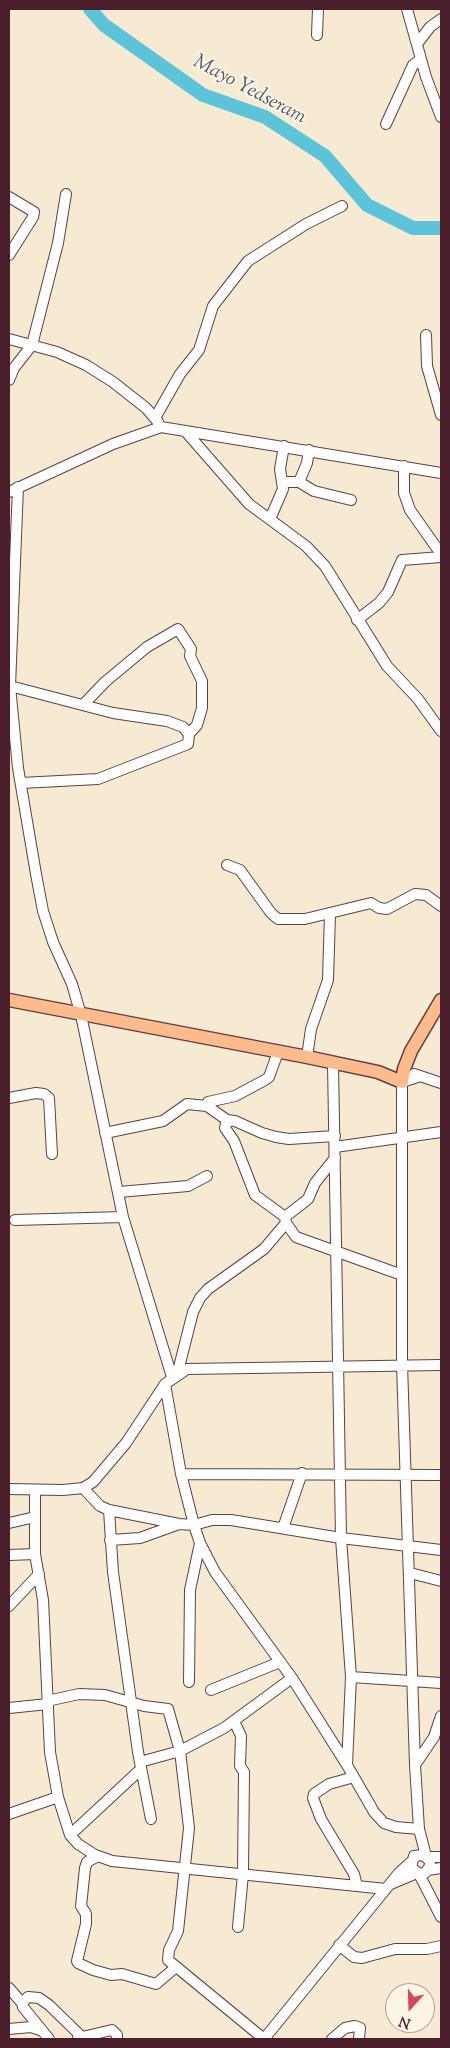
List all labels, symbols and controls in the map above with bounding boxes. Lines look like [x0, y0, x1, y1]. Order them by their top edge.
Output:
water label: Mayo Yedseram [188, 51, 310, 131]
north arrow [385, 1983, 435, 2033]
text: N [397, 2010, 414, 2032]

